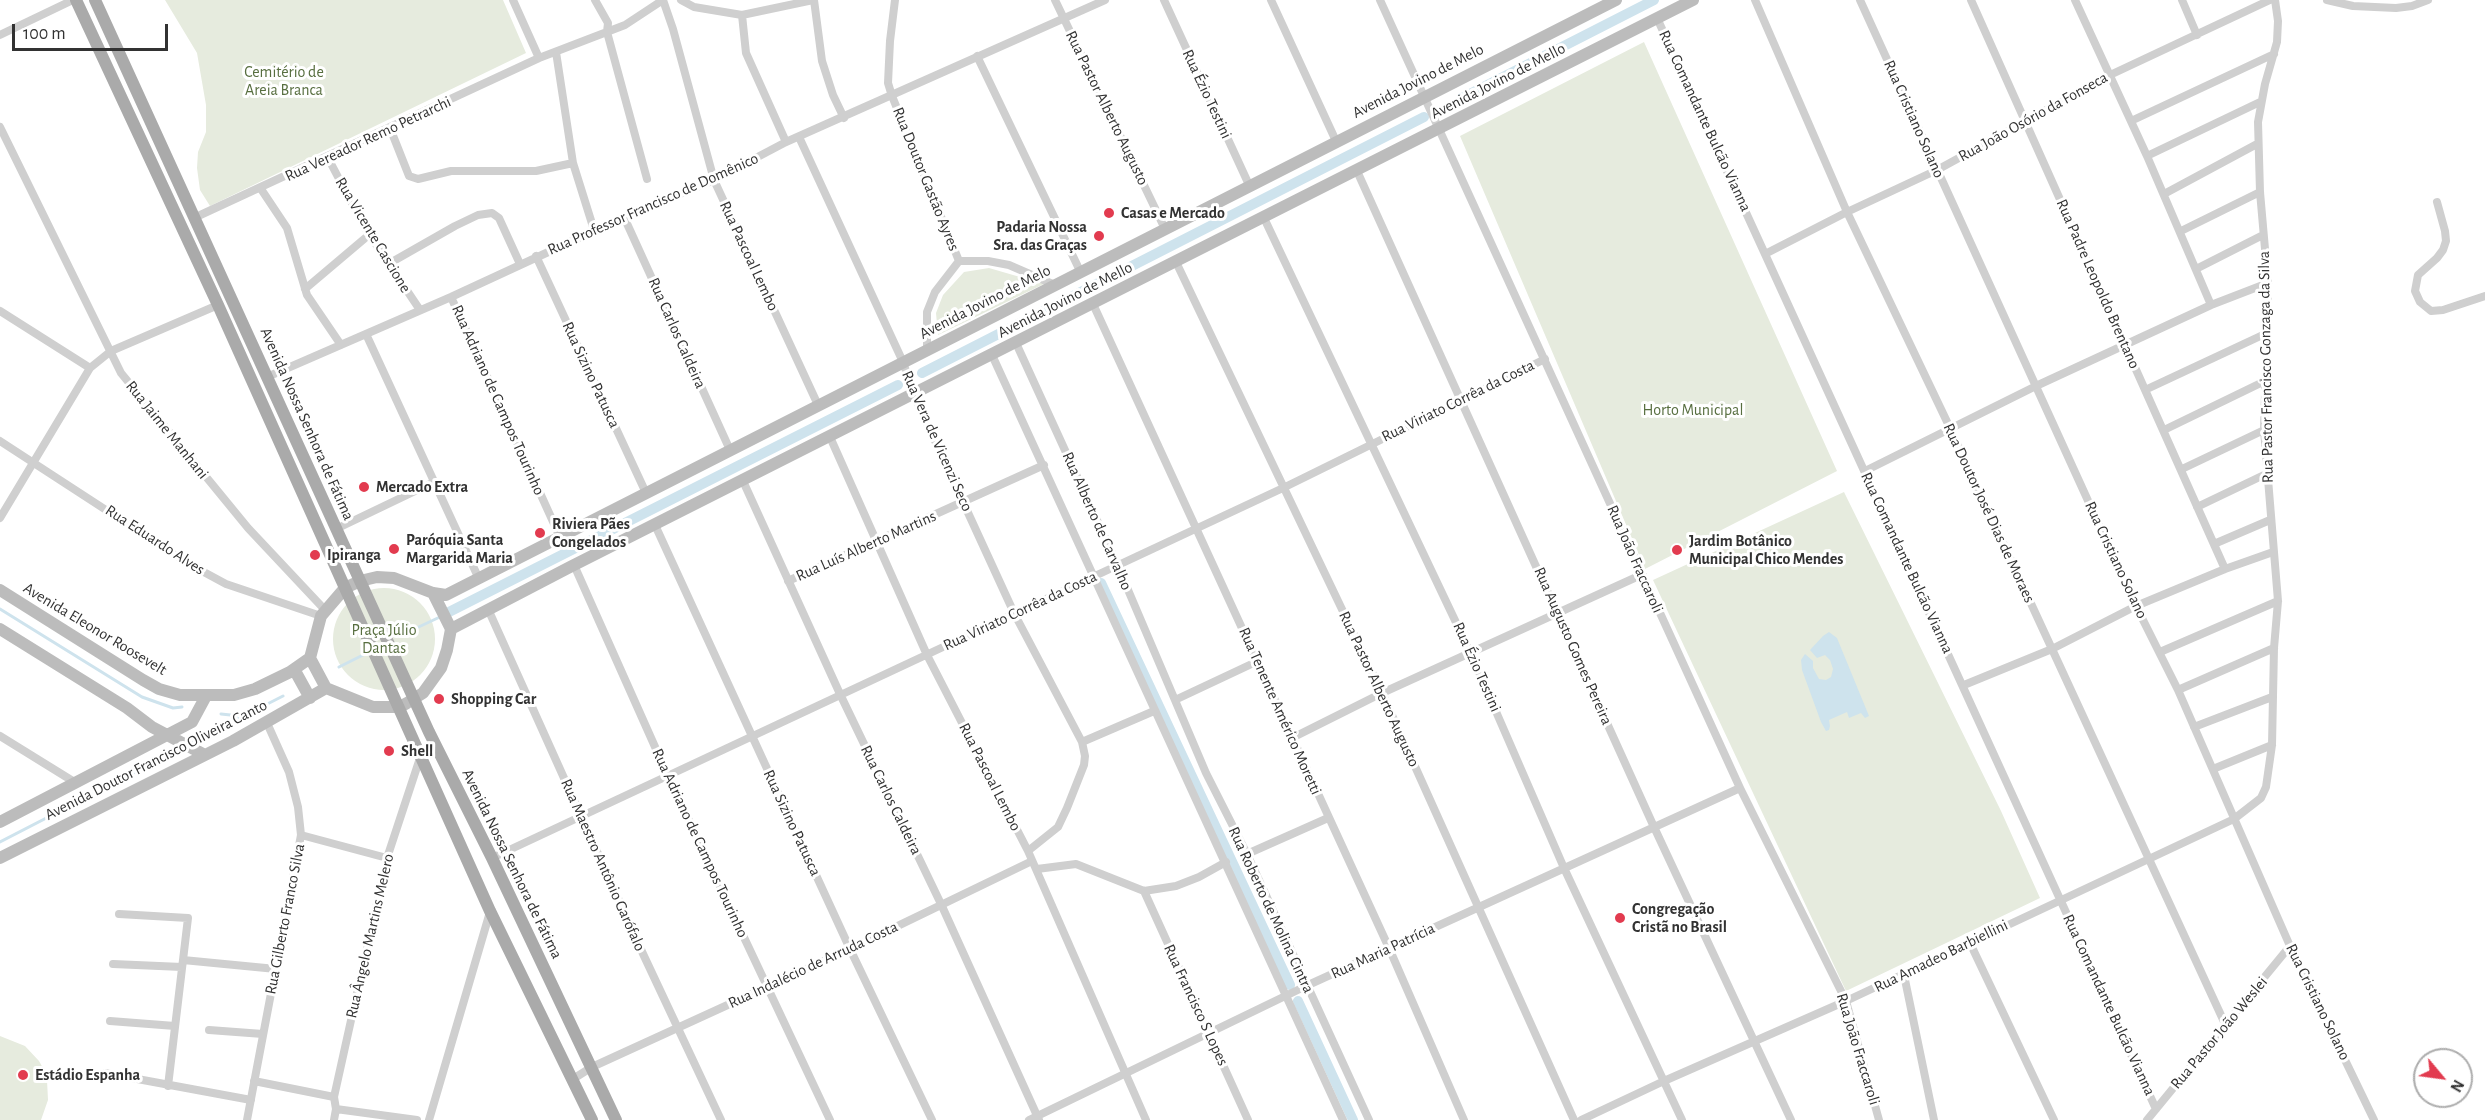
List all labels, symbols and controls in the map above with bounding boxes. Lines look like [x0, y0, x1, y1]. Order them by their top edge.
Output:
scale bar [15, 12, 171, 50]
text: 100 m [23, 25, 66, 43]
street label: Rua Comandante Bulcão Vianna [1654, 27, 1756, 215]
street label: Rua Pastor Alberto Augusto [1061, 28, 1153, 188]
street label: Avenida Jovino de Mello [1427, 39, 1569, 123]
street label: Avenida Jovino de Melo [1349, 40, 1487, 122]
street label: Rua Ézio Testini [1178, 46, 1236, 142]
street label: Rua Cristiano Solano [1879, 57, 1949, 181]
park label: Cemitério de Areia Branca [244, 62, 324, 100]
street label: Rua João Osório da Fonseca [1955, 68, 2111, 166]
street label: Rua Vereador Remo Petrarchi [282, 92, 454, 186]
street label: Rua Doutor Gastão Ayres [888, 104, 964, 254]
street label: Rua Professor Francisco de Domênico [545, 149, 761, 259]
street label: Rua Vicente Cascione [331, 174, 415, 296]
street label: Rua Padre Leopoldo Brentano [2052, 196, 2144, 372]
street label: Rua Pascoal Lembo [715, 198, 783, 314]
place label: Casas e Mercado [1121, 203, 1225, 223]
marker: Casas e Mercado [1102, 206, 1116, 220]
place label: Padaria Nossa Sra. das Graças [993, 217, 1087, 255]
marker: Padaria Nossa Sra. das Graças [1092, 229, 1106, 243]
street label: Rua Pastor Francisco Gonzaga da Silva [2254, 251, 2278, 483]
street label: Avenida Jovino de Mello [994, 258, 1136, 342]
street label: Avenida Jovino de Melo [916, 261, 1054, 343]
street label: Rua Carlos Caldeira [644, 275, 710, 391]
street label: Rua Adriano de Campos Tourinho [447, 302, 549, 498]
street label: Rua Sizino Patusca [558, 319, 624, 431]
street label: Avenida Nossa Senhora de Fátima [256, 325, 358, 523]
street label: Rua Viriato Corrêa da Costa [1379, 356, 1537, 446]
street label: Rua Vera de Vicenzi Seco [897, 368, 977, 514]
street label: Rua Jaime Manhani [121, 377, 213, 483]
park label: Horto Municipal [1643, 400, 1743, 420]
street label: Rua Doutor José Dias de Moraes [1939, 420, 2039, 606]
street label: Rua Alberto de Carvalho [1058, 449, 1136, 593]
street label: Rua Comandante Bulcão Vianna [1856, 469, 1958, 657]
place label: Mercado Extra [376, 477, 468, 497]
marker: Mercado Extra [357, 480, 371, 494]
street label: Rua Cristiano Solano [2080, 498, 2152, 622]
street label: Rua Eduardo Alves [102, 501, 208, 579]
street label: Rua João Fraccaroli [1603, 502, 1667, 616]
street label: Rua Luís Alberto Martins [793, 506, 939, 586]
place label: Riviera Pães Congelados [552, 514, 630, 552]
marker: Riviera Pães Congelados [533, 526, 547, 540]
place label: Paróquia Santa Margarida Maria [406, 530, 513, 568]
place label: Jardim Botânico Municipal Chico Mendes [1689, 531, 1843, 569]
marker: Paróquia Santa Margarida Maria [387, 542, 401, 556]
marker: Jardim Botânico Municipal Chico Mendes [1670, 543, 1684, 557]
place label: Ipiranga [327, 545, 381, 565]
marker: Ipiranga [308, 548, 322, 562]
street label: Rua Augusto Gomes Pereira [1530, 564, 1616, 728]
street label: Rua Viriato Corrêa da Costa [940, 567, 1100, 655]
street label: Avenida Eleonor Roosevelt [20, 579, 170, 679]
street label: Rua Pastor Alberto Augusto [1335, 608, 1423, 770]
street label: Rua Ézio Testini [1449, 619, 1505, 715]
park label: Praça Júlio Dantas [351, 620, 417, 658]
street label: Rua Tenente Américo Moretti [1234, 624, 1326, 798]
place label: Shopping Car [451, 689, 536, 709]
marker: Shopping Car [432, 692, 446, 706]
street label: Avenida Doutor Francisco Oliveira Canto [42, 695, 270, 825]
street label: Rua Pascoal Lembo [955, 720, 1025, 834]
place label: Shell [401, 741, 433, 761]
street label: Rua Carlos Caldeira [856, 742, 926, 858]
marker: Shell [382, 744, 396, 758]
street label: Rua Adriano de Campos Tourinho [648, 745, 752, 941]
street label: Avenida Nossa Senhora de Fátima [458, 766, 566, 962]
street label: Rua Sizino Patusca [759, 767, 825, 879]
street label: Rua Maestro Antônio Garófalo [556, 776, 650, 954]
street label: Rua Roberto de Molina Cintra [1224, 824, 1318, 996]
street label: Rua Gilberto Franco Silva [261, 842, 309, 996]
street label: Rua Ângelo Martins Melero [342, 852, 398, 1020]
place label: Congregação Cristã no Brasil [1632, 899, 1727, 937]
marker: Congregação Cristã no Brasil [1613, 911, 1627, 925]
street label: Rua Comandante Bulcão Vianna [2058, 911, 2160, 1099]
street label: Rua Amadeo Barbiellini [1871, 915, 2011, 997]
street label: Rua Indalécio de Arruda Costa [725, 917, 901, 1013]
street label: Rua Maria Patrícia [1328, 919, 1438, 983]
street label: Rua Francisco S Lopes [1159, 941, 1233, 1069]
street label: Rua Cristiano Solano [2282, 941, 2354, 1063]
street label: Rua Pastor João Weslei [2166, 973, 2272, 1093]
street label: Rua João Fraccaroli [1832, 991, 1884, 1107]
north arrow [2413, 1048, 2473, 1108]
place label: Estádio Espanha [35, 1065, 140, 1085]
marker: Estádio Espanha [16, 1068, 30, 1082]
text: N [2447, 1077, 2467, 1095]

